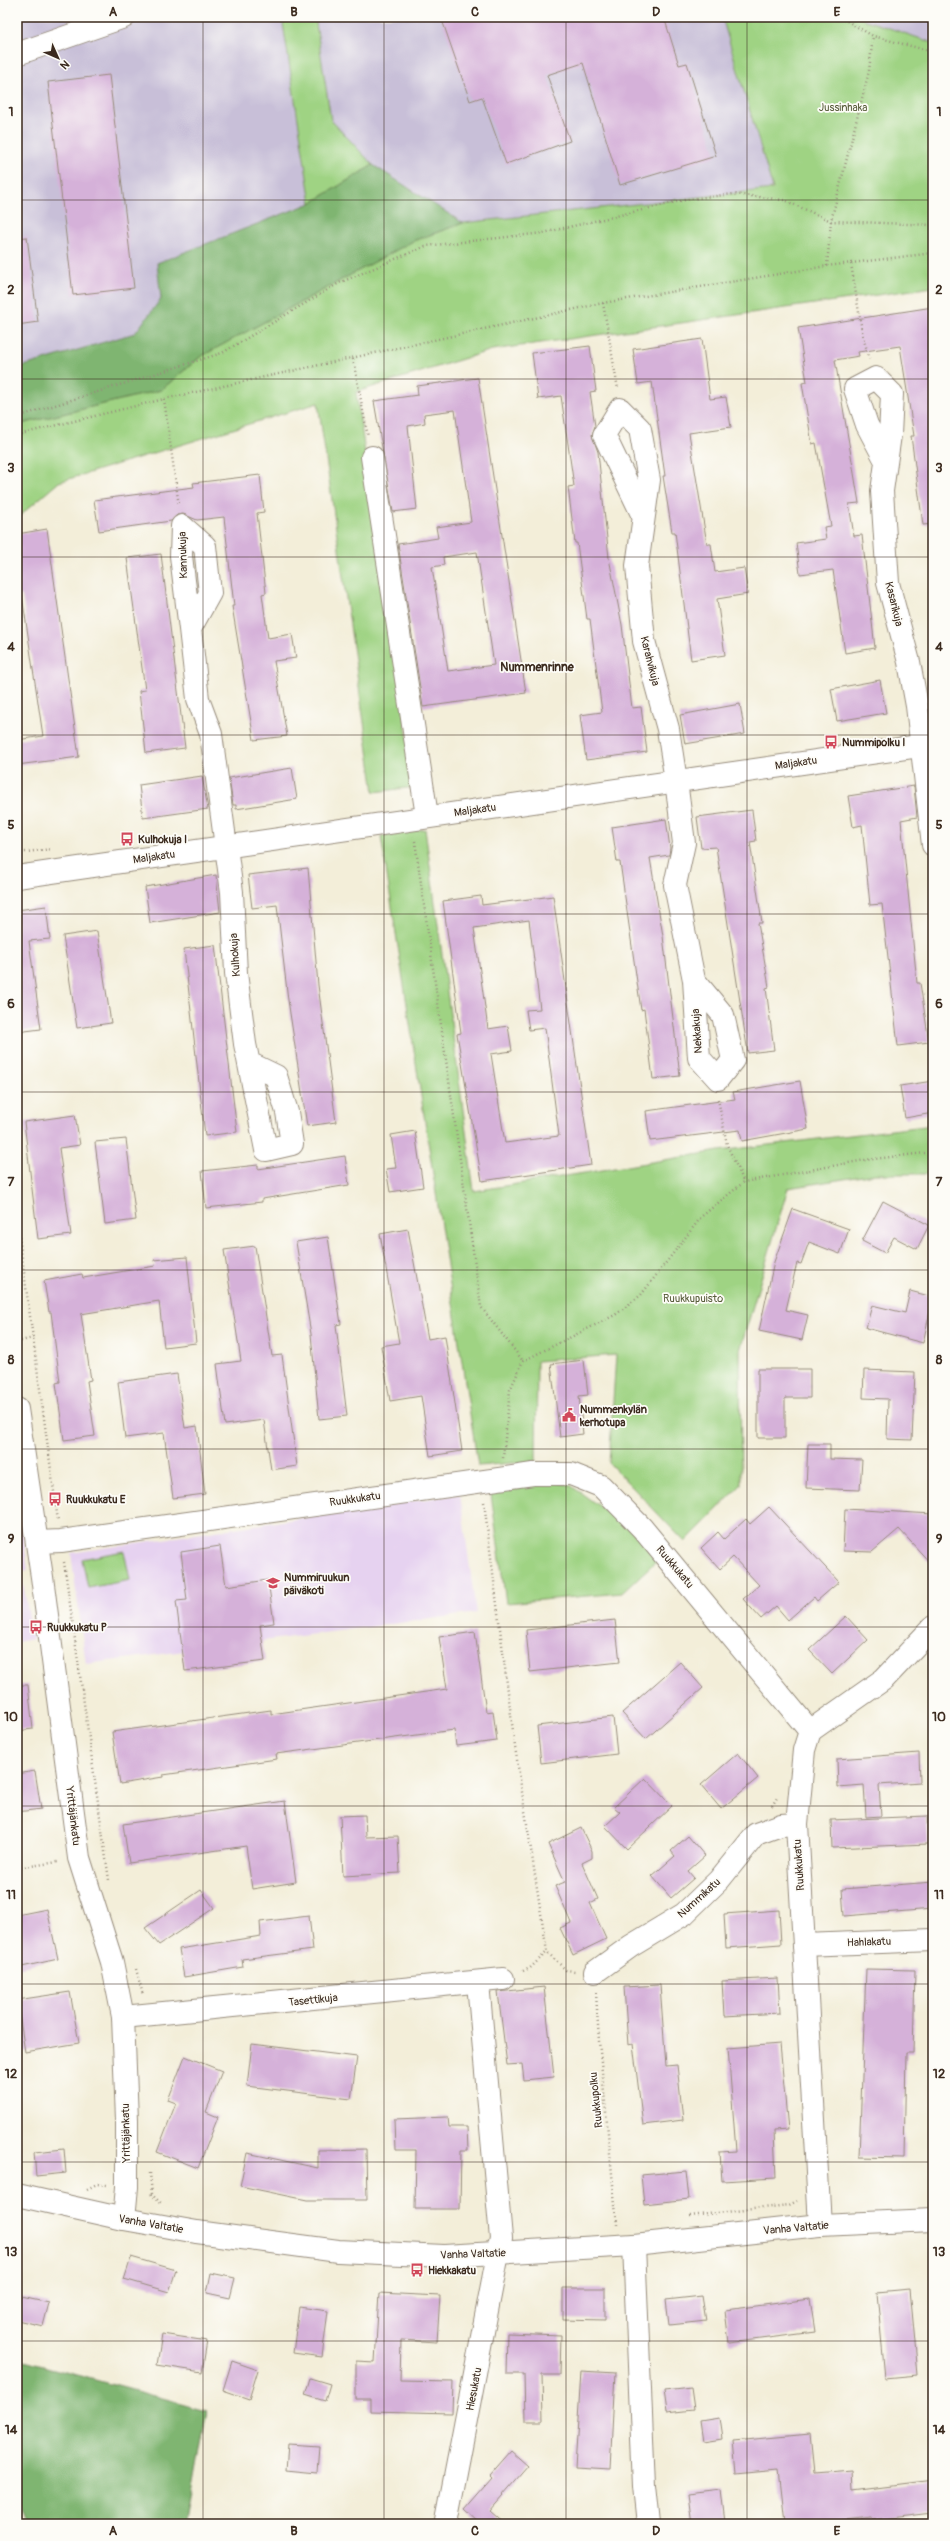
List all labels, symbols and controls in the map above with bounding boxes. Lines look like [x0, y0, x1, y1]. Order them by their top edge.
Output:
text: A [109, 4, 118, 20]
text: B [290, 4, 298, 20]
text: C [471, 4, 479, 20]
text: D [652, 4, 660, 20]
text: E [834, 4, 841, 20]
north arrow [38, 38, 78, 78]
text: N [57, 57, 72, 72]
park label: Jussinhaka [819, 101, 867, 114]
text: 1 [8, 104, 14, 120]
text: 1 [936, 104, 942, 120]
text: 2 [7, 282, 15, 298]
text: 2 [935, 282, 943, 298]
text: 3 [7, 460, 15, 476]
text: 3 [935, 460, 943, 476]
street label: Kannukuja [176, 531, 190, 579]
street label: Kasarikuja [882, 580, 906, 628]
street label: Karahvikuja [638, 635, 662, 687]
text: 4 [7, 639, 15, 655]
text: 4 [935, 639, 943, 655]
district label: Nummenrinne [500, 660, 575, 675]
bus stop icon: Nummipolku I [823, 734, 839, 750]
place label: Nummipolku I [842, 736, 905, 749]
street label: Maljakatu [774, 754, 818, 772]
street label: Maljakatu [453, 801, 497, 819]
text: 5 [7, 817, 15, 833]
text: 5 [935, 817, 943, 833]
bus stop icon: Kulhokuja I [119, 831, 135, 847]
place label: Kulhokuja I [138, 833, 187, 846]
street label: Maljakatu [132, 848, 176, 866]
street label: Kulhokuja [227, 933, 243, 977]
text: 6 [7, 996, 15, 1012]
text: 6 [935, 996, 943, 1012]
street label: Nekkakuja [689, 1008, 705, 1054]
text: 7 [8, 1174, 15, 1190]
text: 7 [936, 1174, 943, 1190]
park label: Ruukkupuisto [663, 1292, 723, 1305]
text: 8 [8, 1352, 15, 1368]
text: 8 [936, 1352, 943, 1368]
place label: Nummenkylän kerhotupa [579, 1403, 647, 1429]
public building icon: Nummenkylän kerhotupa [561, 1407, 577, 1423]
street label: Ruukkukatu [329, 1489, 381, 1509]
bus stop icon: Ruukkukatu E [47, 1491, 63, 1507]
place label: Ruukkukatu E [66, 1493, 126, 1506]
text: 9 [8, 1531, 15, 1547]
text: 9 [936, 1531, 943, 1547]
street label: Ruukkukatu [653, 1543, 697, 1591]
place label: Nummiruukun päiväkoti [284, 1571, 349, 1597]
school or university icon: Nummiruukun päiväkoti [265, 1575, 281, 1591]
bus stop icon: Ruukkukatu P [28, 1619, 44, 1635]
place label: Ruukkukatu P [47, 1621, 107, 1634]
text: 10 [4, 1709, 18, 1725]
text: 10 [932, 1709, 946, 1725]
street label: Yrittäjänkatu [63, 1785, 83, 1846]
street label: Ruukkukatu [791, 1839, 807, 1891]
street label: Nummikatu [675, 1875, 723, 1921]
text: 11 [6, 1887, 16, 1903]
text: 11 [934, 1887, 944, 1903]
street label: Hahlakatu [847, 1935, 891, 1949]
street label: Tasettikuja [288, 1991, 338, 2009]
text: 12 [5, 2066, 17, 2082]
text: 12 [933, 2066, 945, 2082]
street label: Ruukkupolku [587, 2071, 605, 2129]
street label: Yrittäjänkatu [119, 2103, 133, 2164]
street label: Vanha Valtatie [118, 2212, 185, 2236]
street label: Vanha Valtatie [763, 2219, 830, 2237]
text: 13 [5, 2244, 17, 2260]
text: 13 [933, 2244, 945, 2260]
street label: Vanha Valtatie [440, 2246, 507, 2262]
bus stop icon: Hiekkakatu [409, 2262, 425, 2278]
place label: Hiekkakatu [428, 2264, 476, 2277]
street label: Hiesukatu [463, 2366, 485, 2412]
text: 14 [5, 2422, 18, 2438]
text: 14 [933, 2422, 946, 2438]
text: A [109, 2523, 118, 2539]
text: B [290, 2523, 298, 2539]
text: C [471, 2523, 479, 2539]
text: D [652, 2523, 660, 2539]
text: E [834, 2523, 841, 2539]

